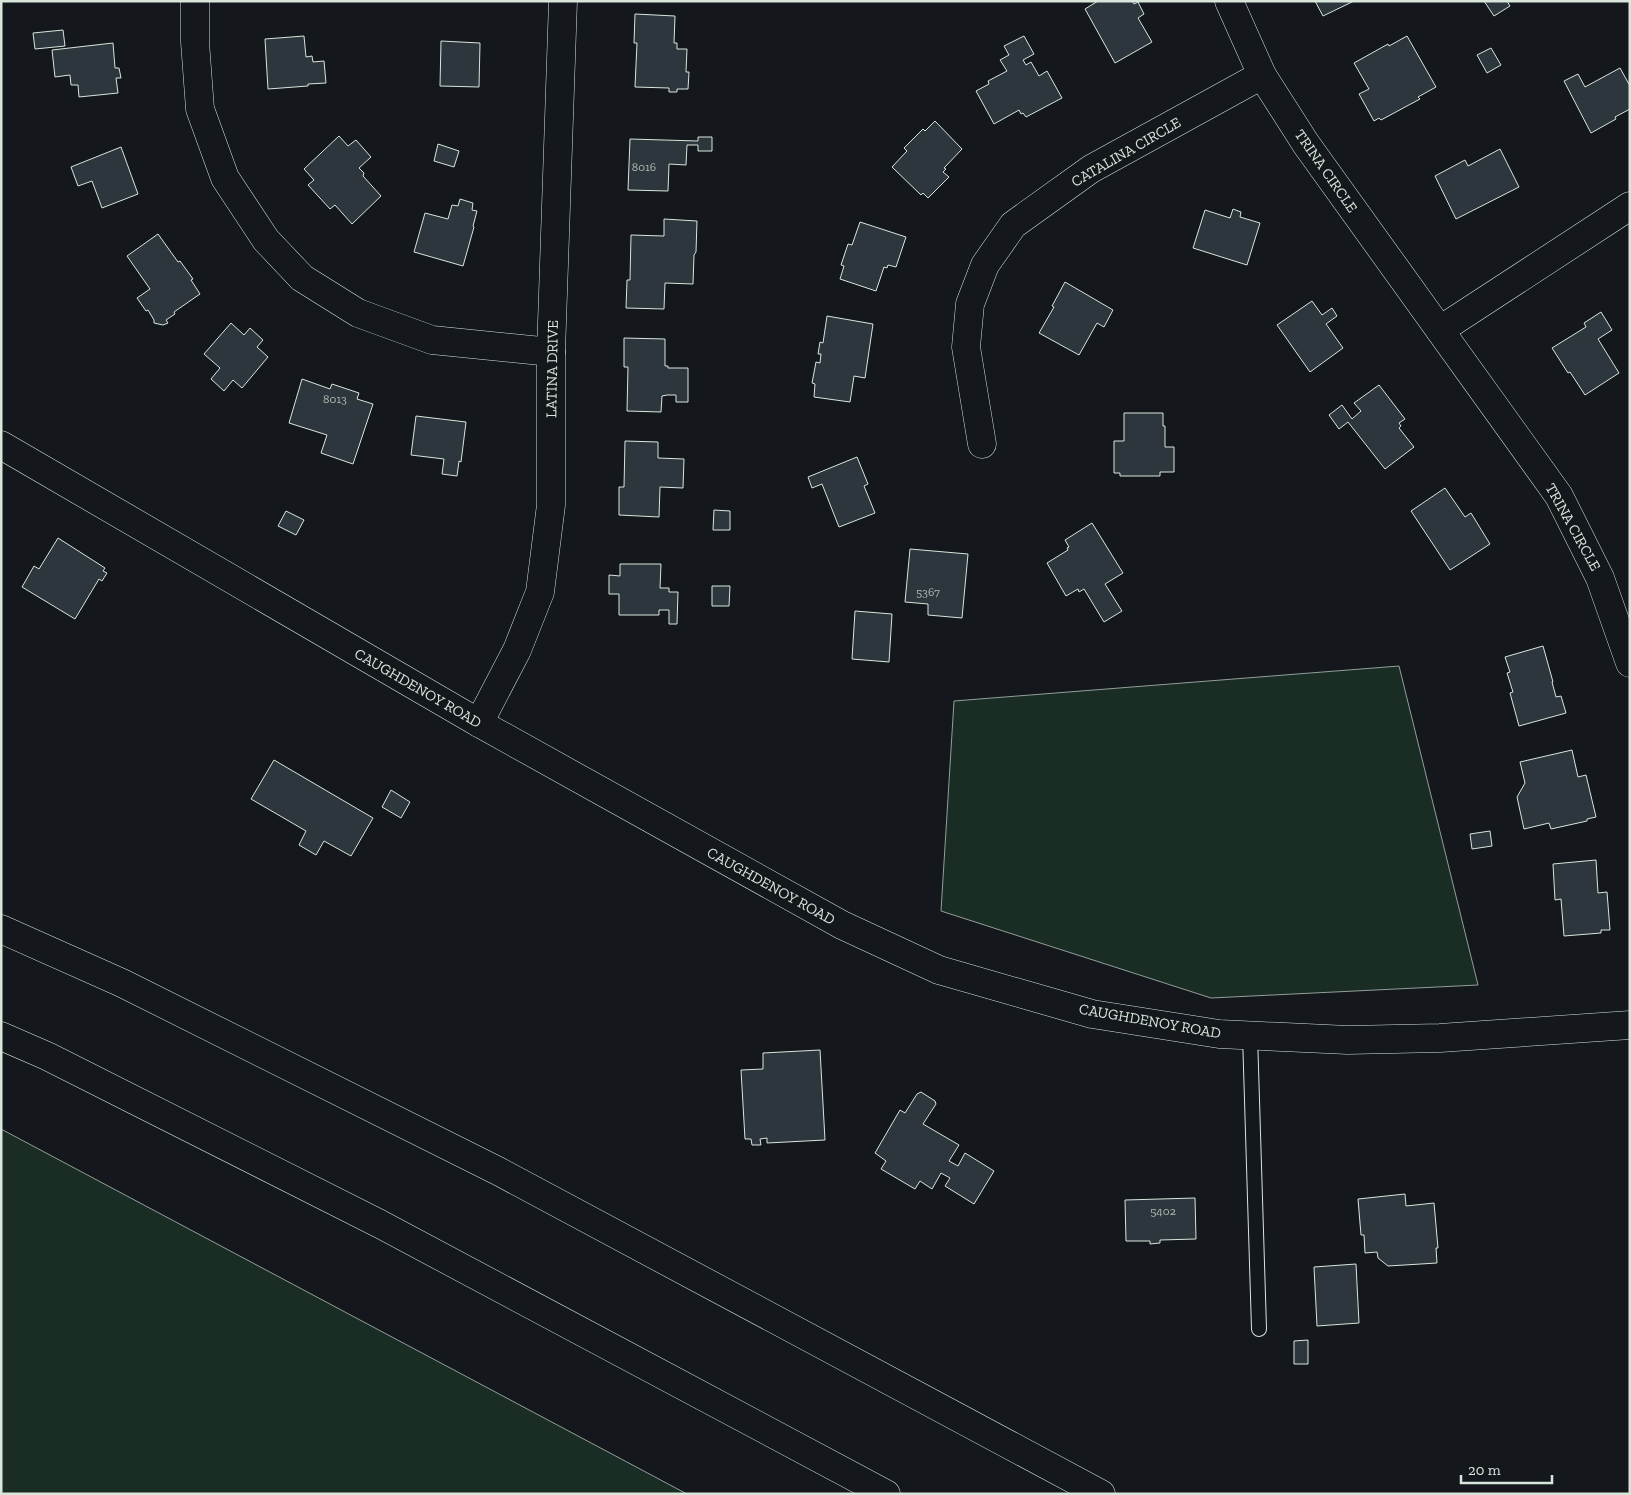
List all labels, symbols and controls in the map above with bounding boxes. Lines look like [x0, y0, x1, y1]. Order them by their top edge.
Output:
street label: CATALINA CIRCLE [1068, 113, 1184, 191]
street label: TRINA CIRCLE [1291, 126, 1361, 216]
house number: 8016 [632, 160, 656, 174]
street label: LATINA DRIVE [542, 320, 562, 418]
house number: 8013 [323, 392, 347, 406]
street label: TRINA CIRCLE [1542, 480, 1605, 574]
house number: 5367 [916, 585, 940, 599]
street label: CAUGHDENOY ROAD [351, 644, 485, 732]
street label: CAUGHDENOY ROAD [704, 843, 838, 929]
street label: CAUGHDENOY ROAD [1078, 1000, 1222, 1042]
house number: 5402 [1150, 1204, 1176, 1218]
scale bar [1461, 1452, 1552, 1484]
text: 20 m [1468, 1461, 1501, 1479]

